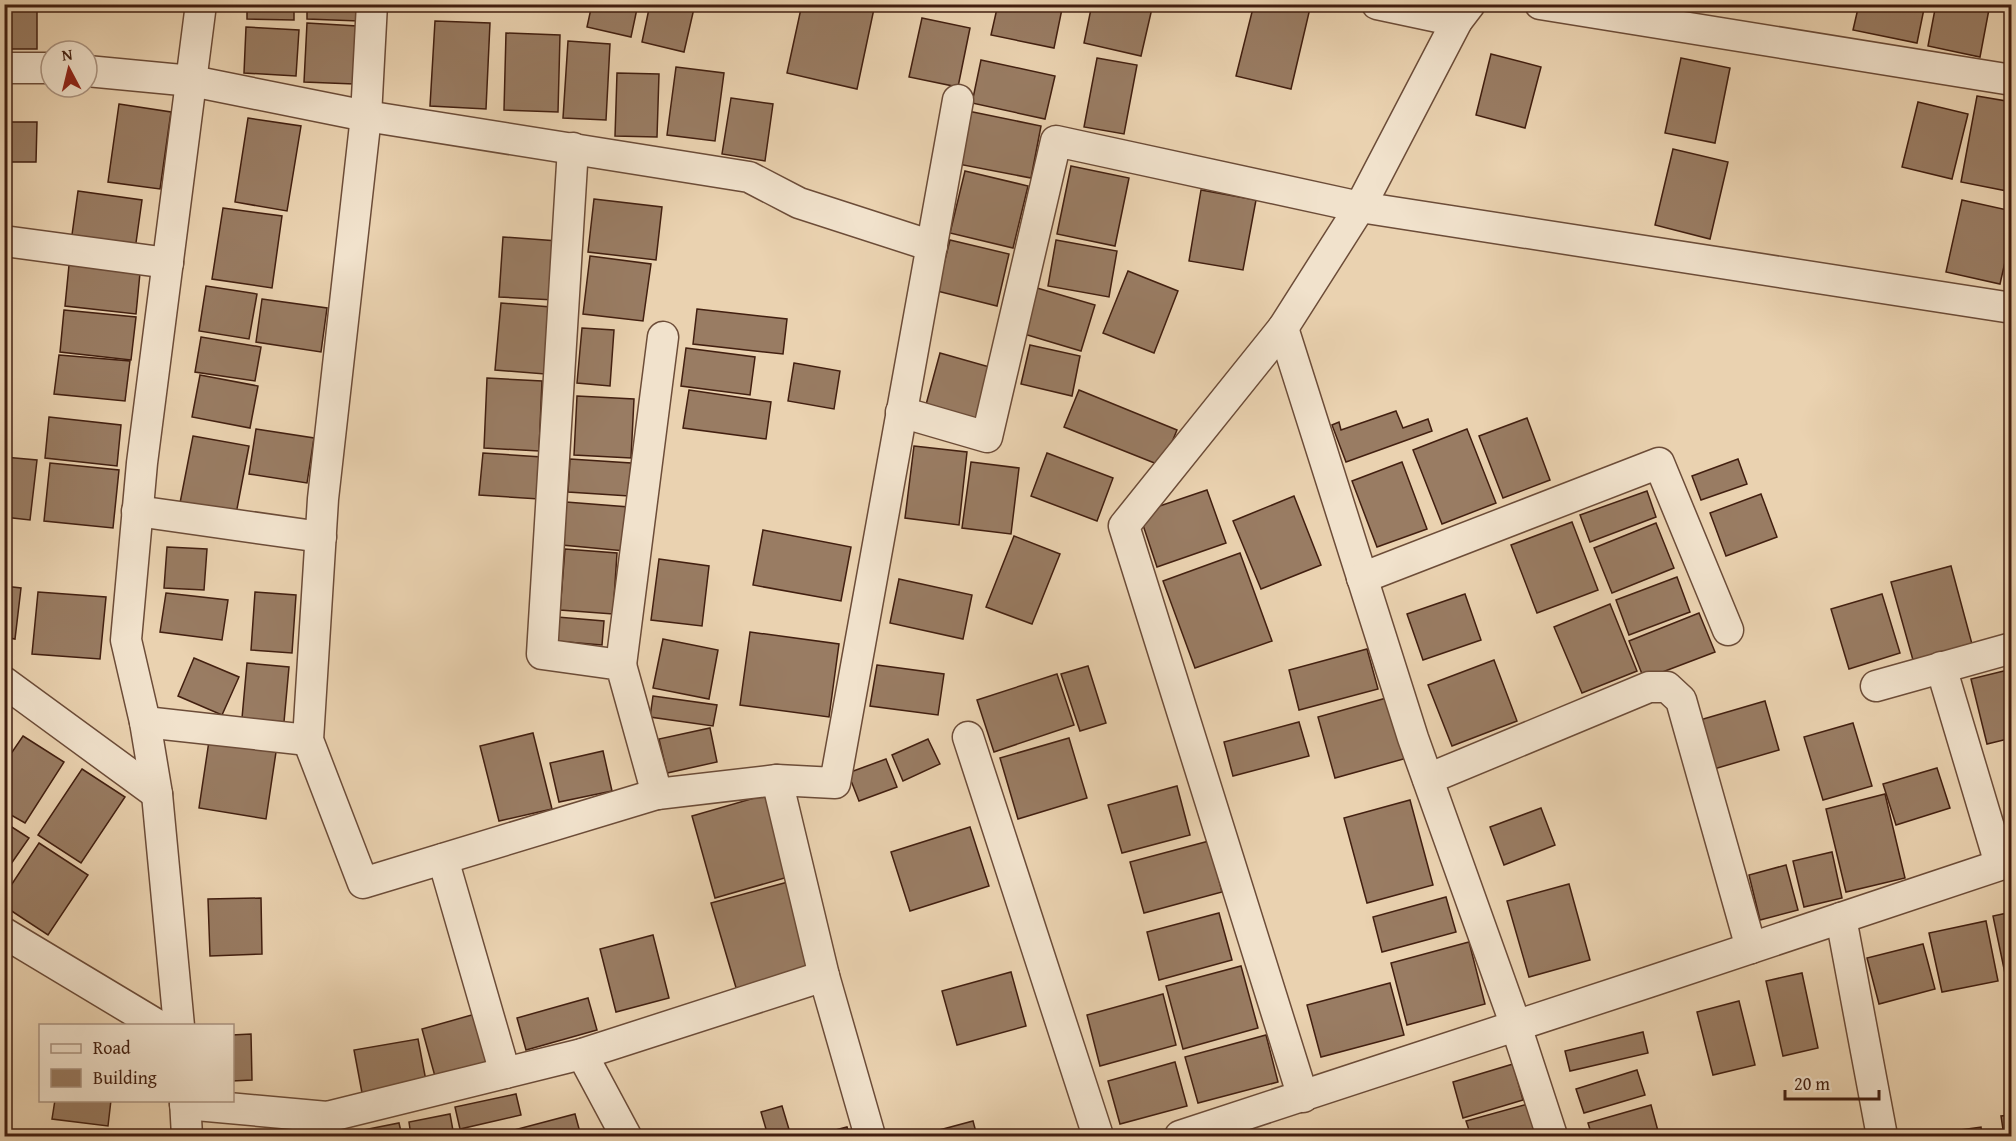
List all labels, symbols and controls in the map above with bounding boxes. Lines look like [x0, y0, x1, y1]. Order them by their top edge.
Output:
north arrow [39, 39, 99, 99]
text: N [60, 42, 74, 67]
legend [39, 1024, 234, 1102]
text: Road [93, 1034, 131, 1061]
scale bar [1785, 1063, 1880, 1101]
text: Building [93, 1064, 157, 1091]
text: 20 m [1794, 1070, 1830, 1097]

